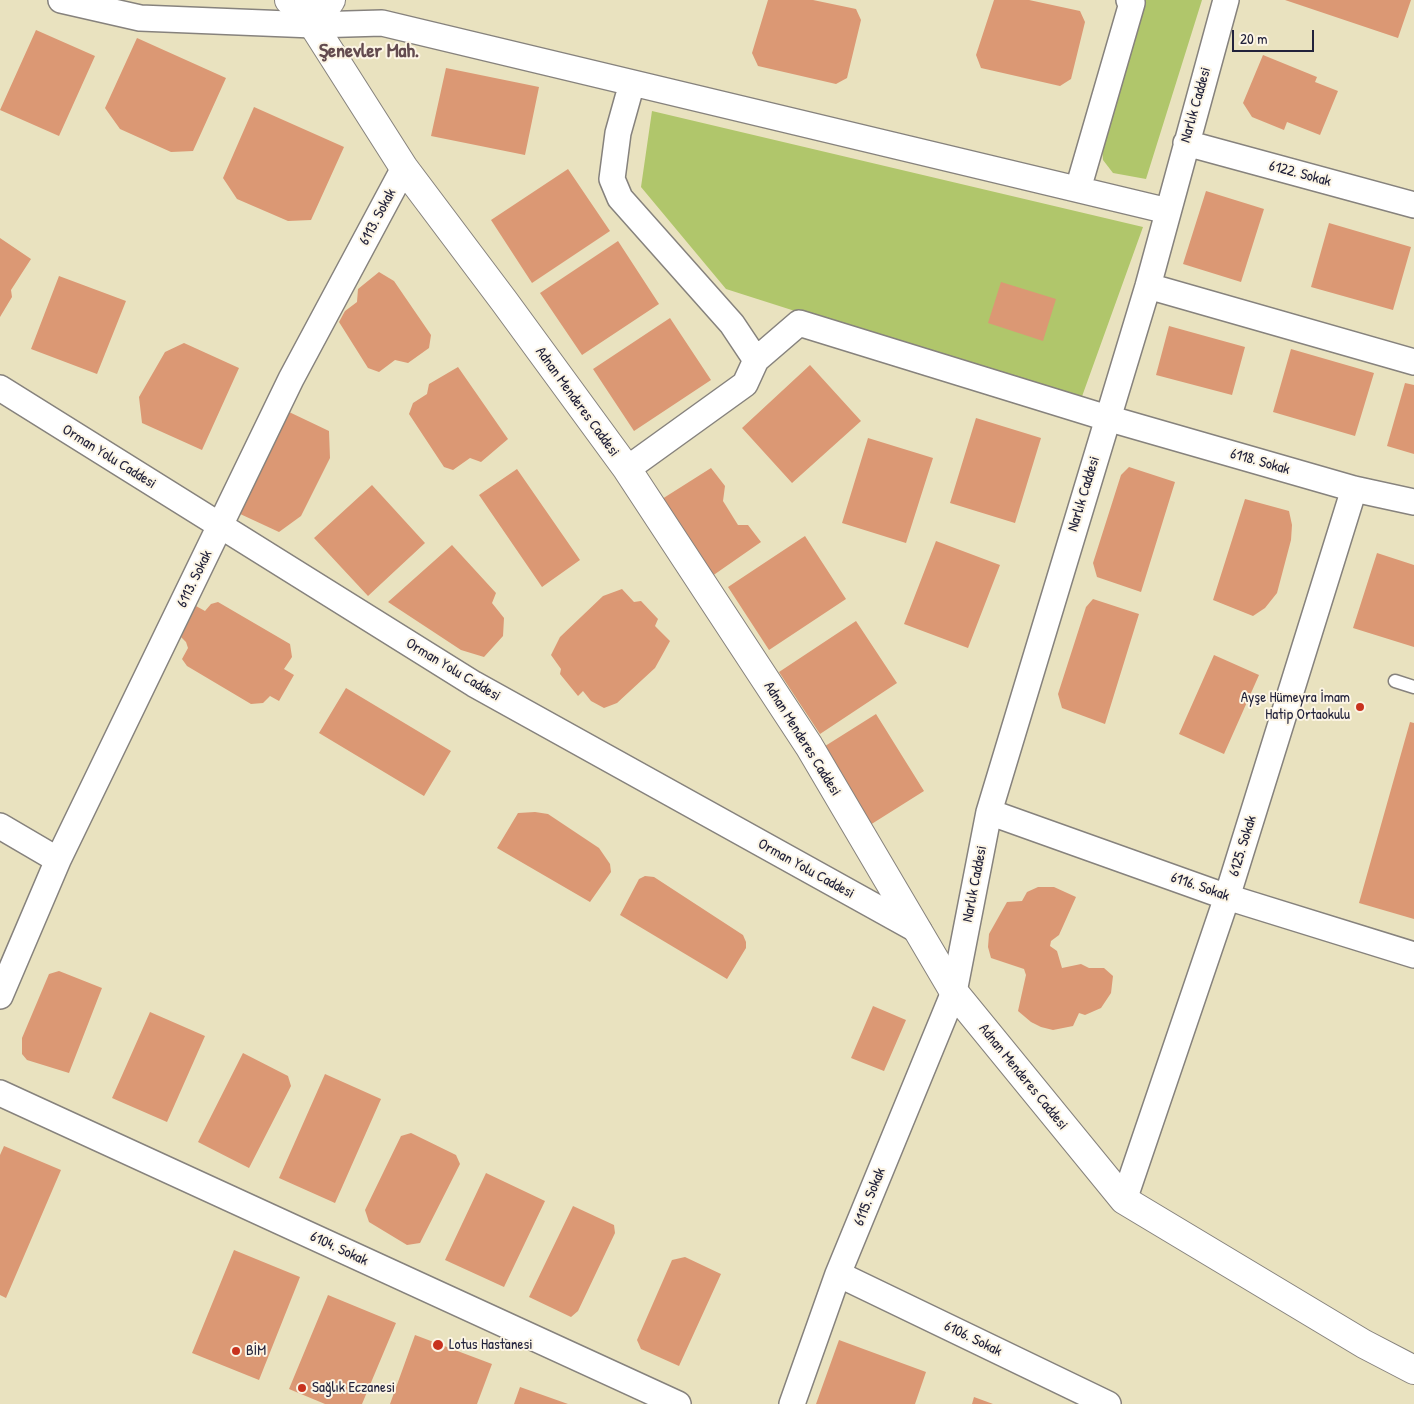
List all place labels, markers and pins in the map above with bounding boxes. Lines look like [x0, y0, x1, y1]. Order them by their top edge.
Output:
place label: Ayşe Hümeyra İmam Hatip Ortaokulu [1241, 689, 1350, 724]
marker: Ayşe Hümeyra İmam Hatip Ortaokulu [1354, 701, 1366, 713]
place label: Lotus Hastanesi [449, 1336, 533, 1354]
marker: Lotus Hastanesi [431, 1338, 445, 1352]
place label: BİM [246, 1342, 266, 1360]
marker: BİM [230, 1345, 242, 1357]
place label: Sağlık Eczanesi [312, 1379, 395, 1397]
marker: Sağlık Eczanesi [296, 1382, 308, 1394]

